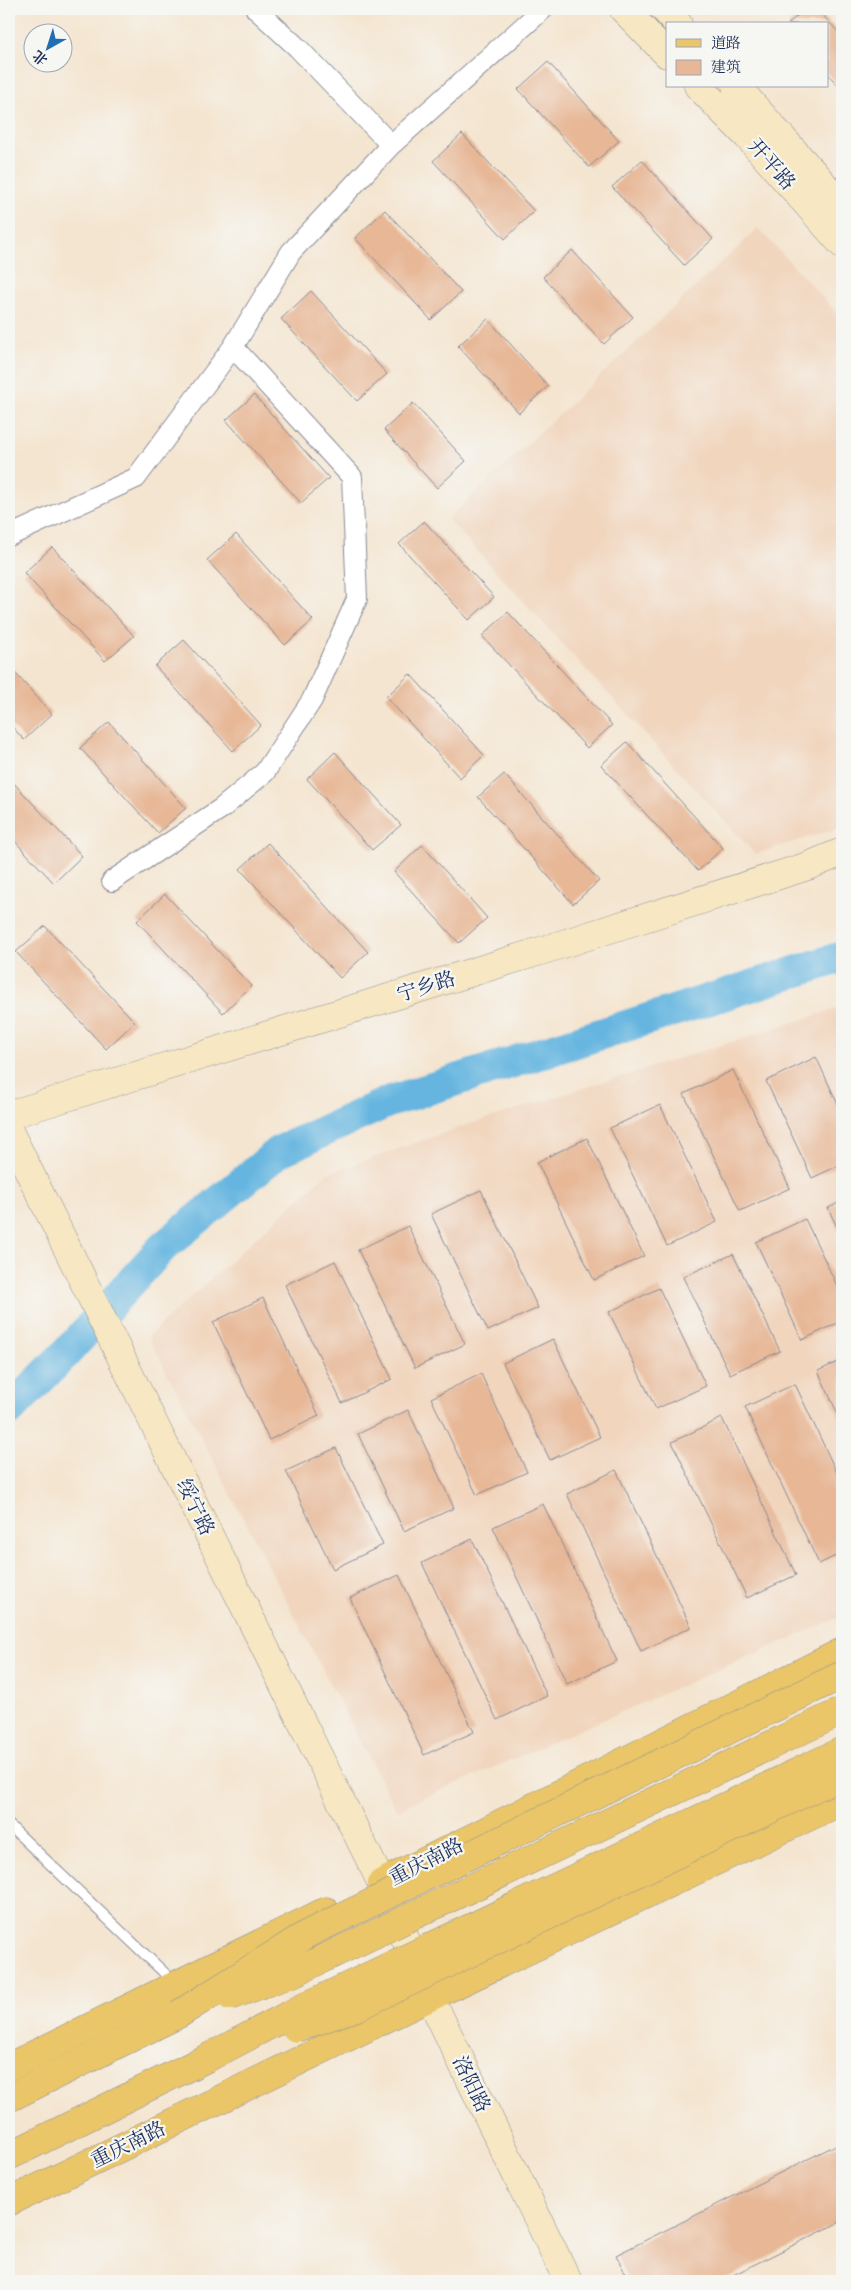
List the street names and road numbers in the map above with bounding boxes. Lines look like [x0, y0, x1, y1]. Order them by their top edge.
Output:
street label: 开平路 [742, 133, 801, 196]
street label: 宁乡路 [394, 965, 459, 1008]
street label: 绥宁路 [170, 1474, 221, 1540]
street label: 重庆南路 [384, 1831, 468, 1892]
street label: 洛阳路 [446, 2051, 497, 2117]
street label: 重庆南路 [86, 2115, 170, 2174]

